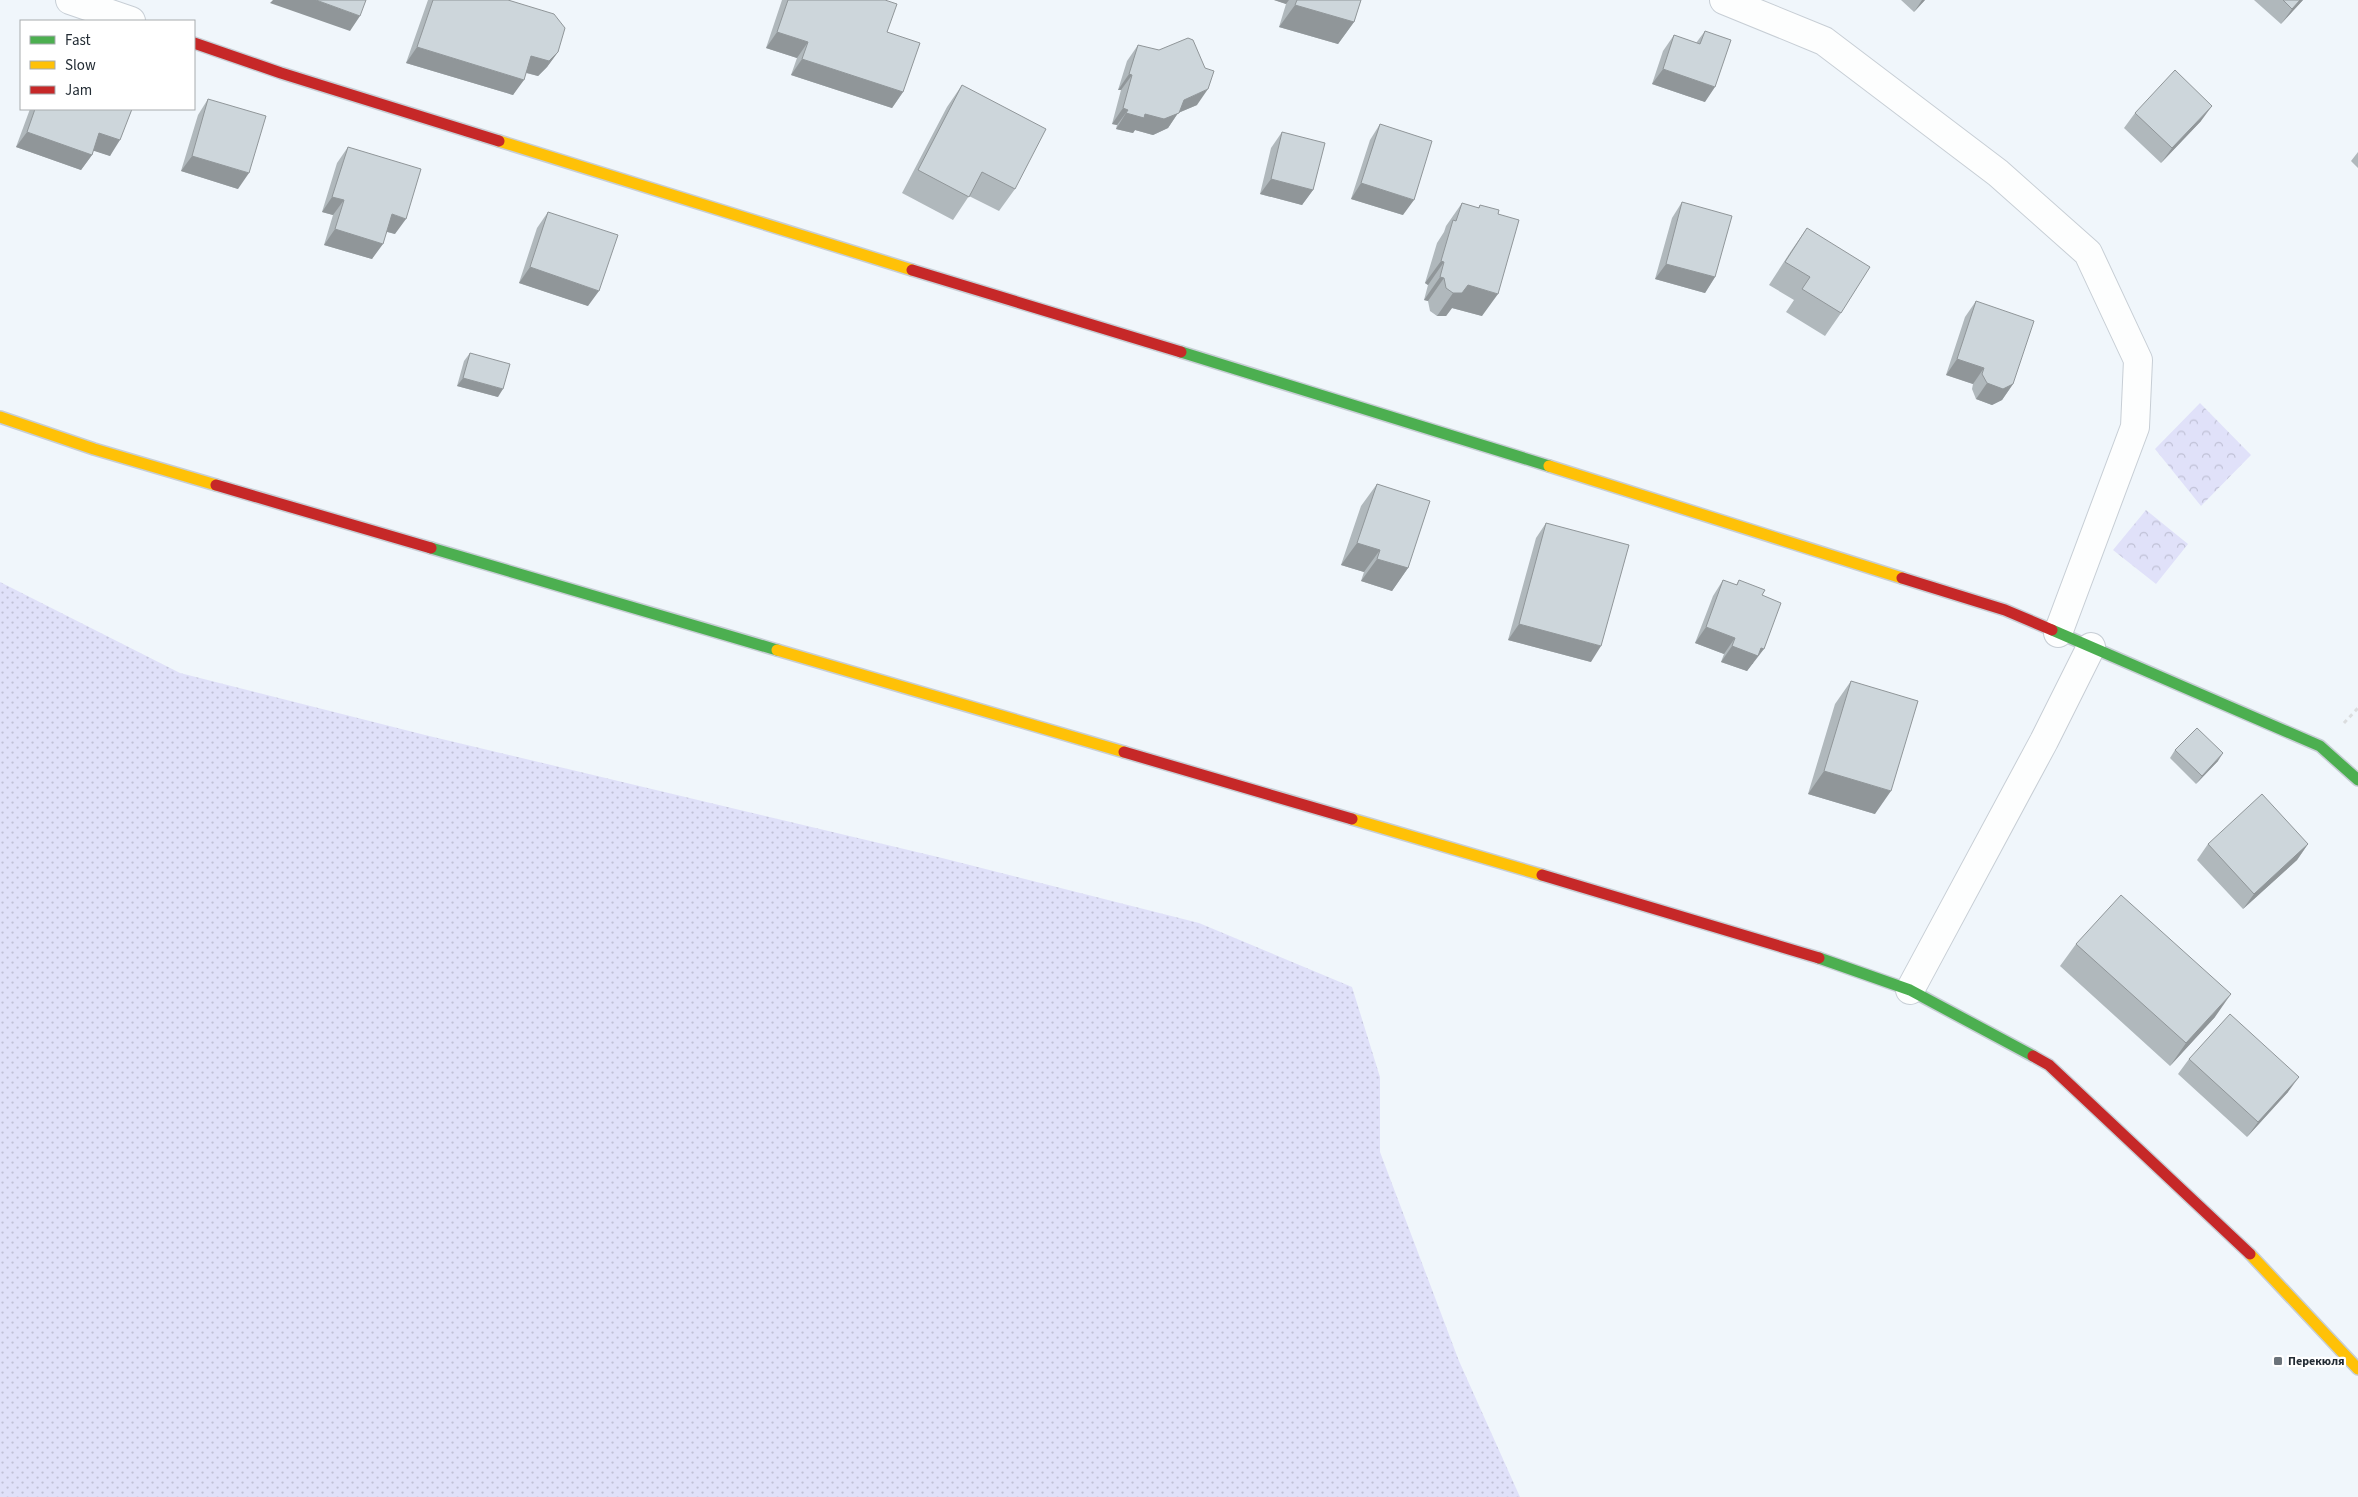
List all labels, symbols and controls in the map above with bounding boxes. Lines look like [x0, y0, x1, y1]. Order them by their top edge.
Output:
legend [20, 20, 195, 110]
text: Fast [65, 30, 91, 51]
text: Slow [65, 55, 96, 76]
text: Jam [65, 80, 92, 101]
place label: Перекюля [2288, 1353, 2345, 1370]
marker: Перекюля [2272, 1355, 2284, 1367]

